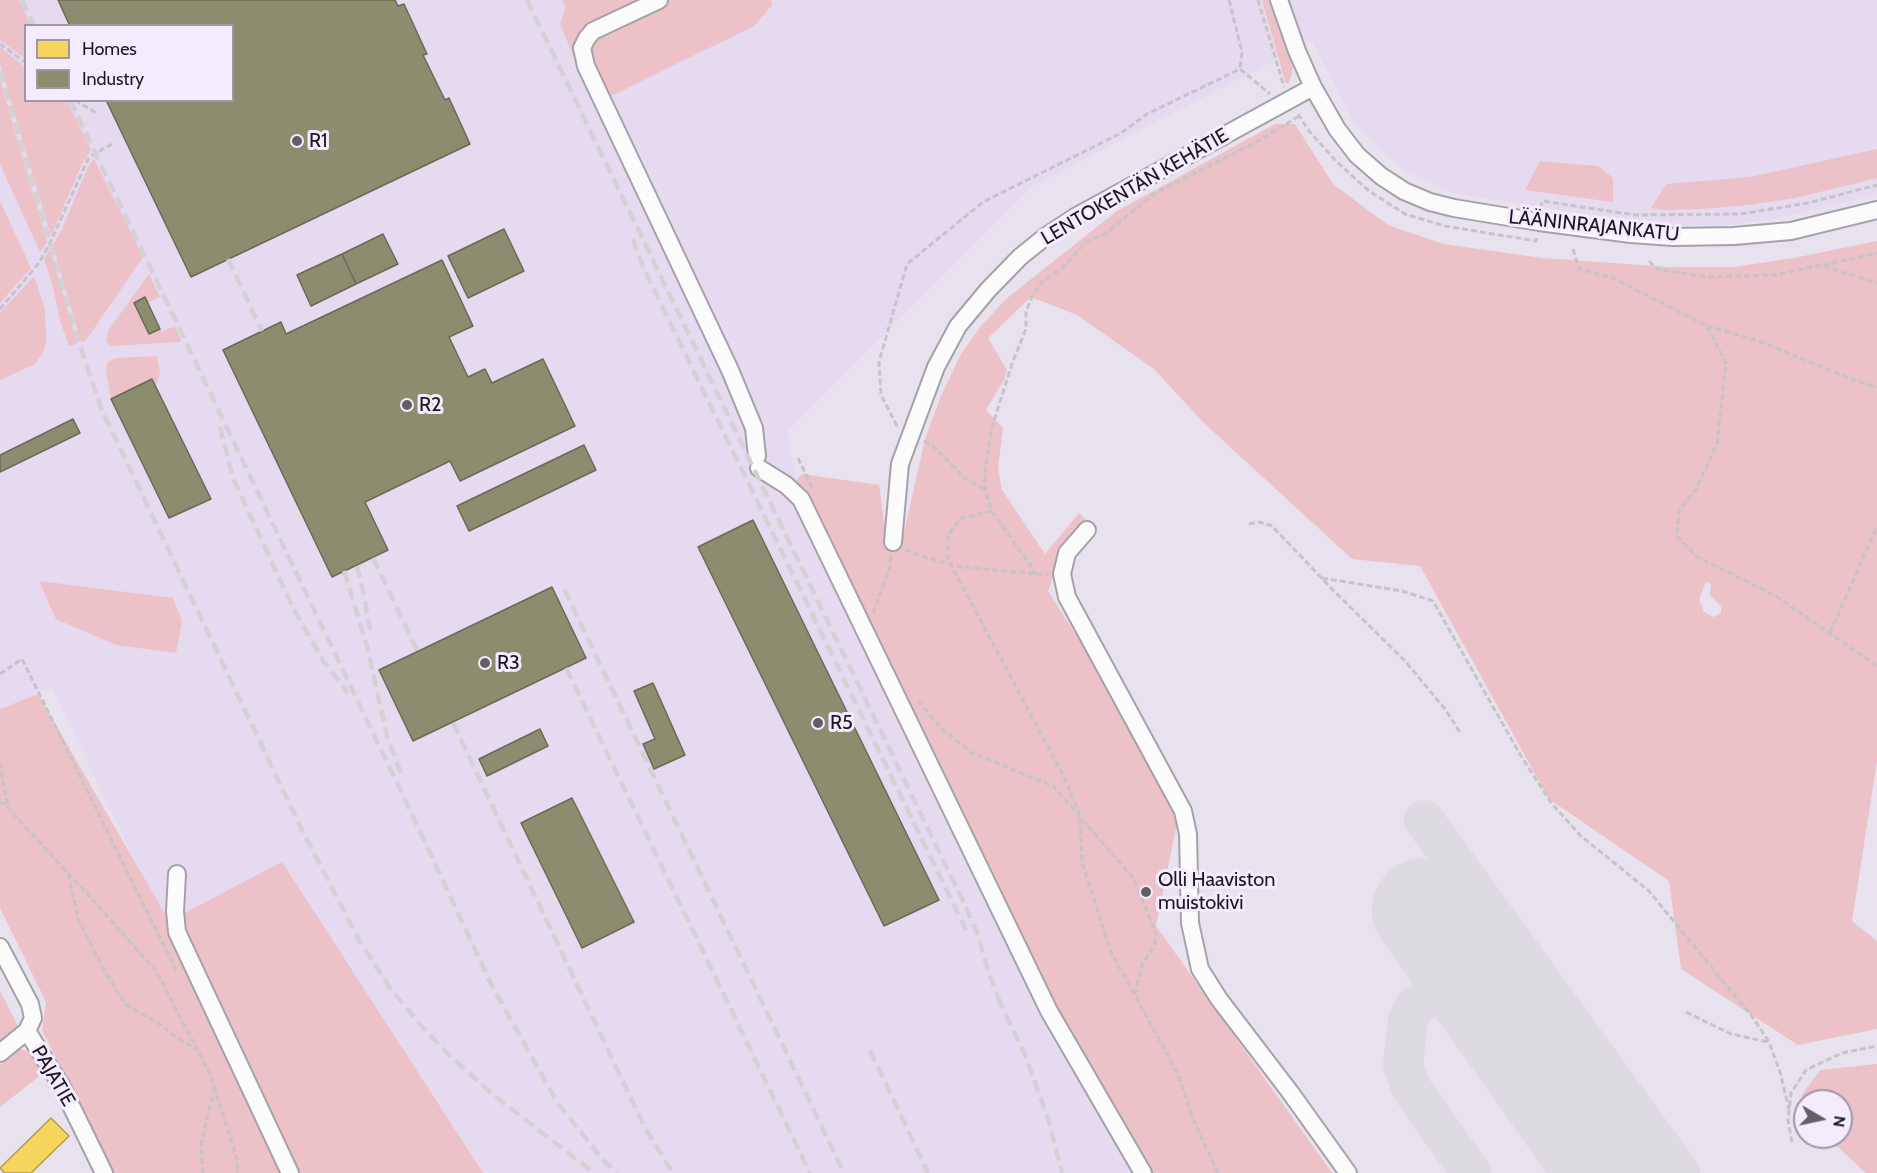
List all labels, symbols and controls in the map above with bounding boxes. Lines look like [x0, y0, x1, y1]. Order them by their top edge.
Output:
legend [24, 24, 234, 102]
text: Homes [82, 38, 137, 60]
text: Industry [82, 68, 144, 90]
street label: LENTOKENTÄN KEHÄTIE [1037, 124, 1233, 250]
place label: R1 [309, 129, 328, 153]
marker: R1 [290, 134, 304, 148]
street label: LÄÄNINRAJANKATU [1507, 205, 1681, 247]
place label: R2 [419, 393, 442, 417]
marker: R2 [400, 398, 414, 412]
place label: R3 [497, 651, 520, 675]
marker: R3 [478, 656, 492, 670]
place label: R5 [830, 711, 853, 735]
marker: R5 [811, 716, 825, 730]
place label: Olli Haaviston muistokivi [1158, 868, 1275, 915]
marker: Olli Haaviston muistokivi [1139, 885, 1153, 899]
street label: PAJATIE [26, 1041, 80, 1111]
north arrow [1793, 1089, 1853, 1149]
text: N [1829, 1115, 1850, 1129]

